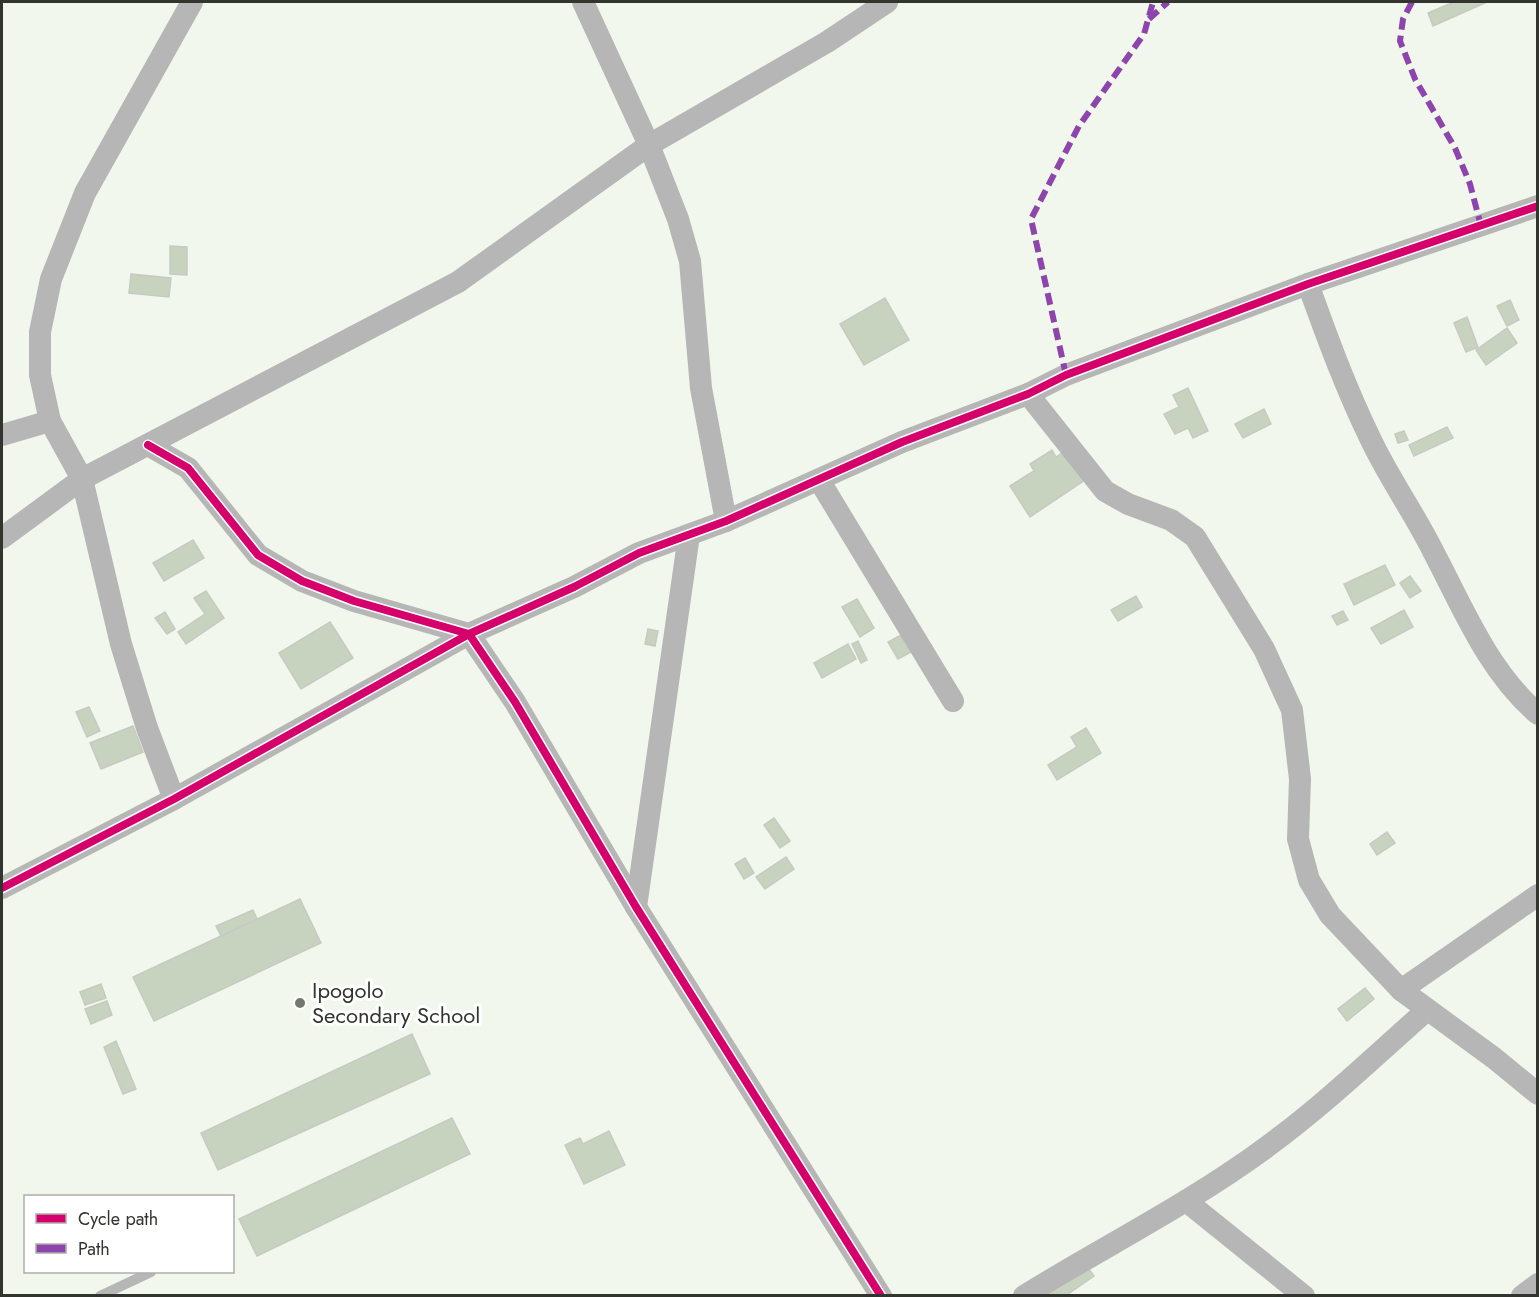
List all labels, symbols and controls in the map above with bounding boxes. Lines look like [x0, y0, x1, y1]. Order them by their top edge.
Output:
place label: Ipogolo Secondary School [312, 974, 480, 1031]
marker: Ipogolo Secondary School [293, 996, 307, 1010]
legend [24, 1195, 234, 1273]
text: Cycle path [78, 1206, 158, 1232]
text: Path [78, 1236, 110, 1262]

